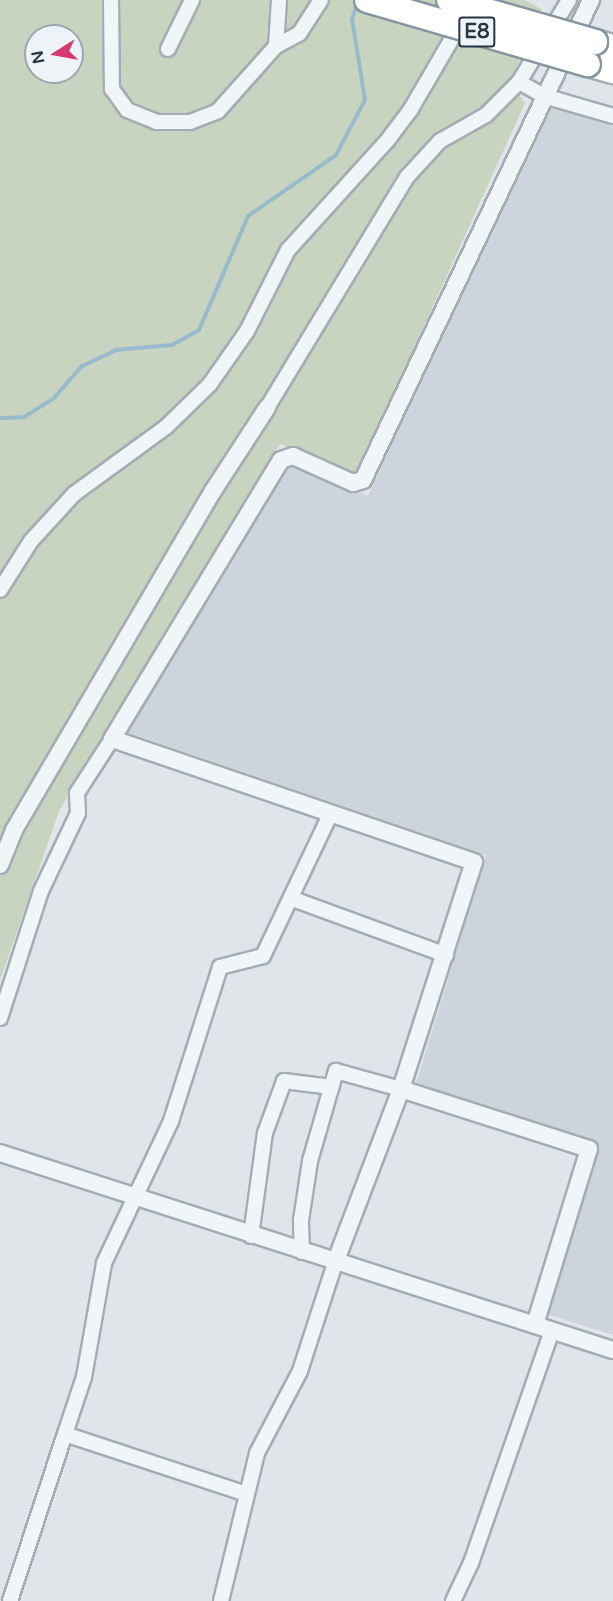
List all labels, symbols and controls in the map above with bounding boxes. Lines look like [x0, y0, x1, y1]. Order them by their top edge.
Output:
road number: E8 [458, 15, 496, 49]
north arrow [24, 24, 84, 84]
text: N [27, 49, 49, 65]

